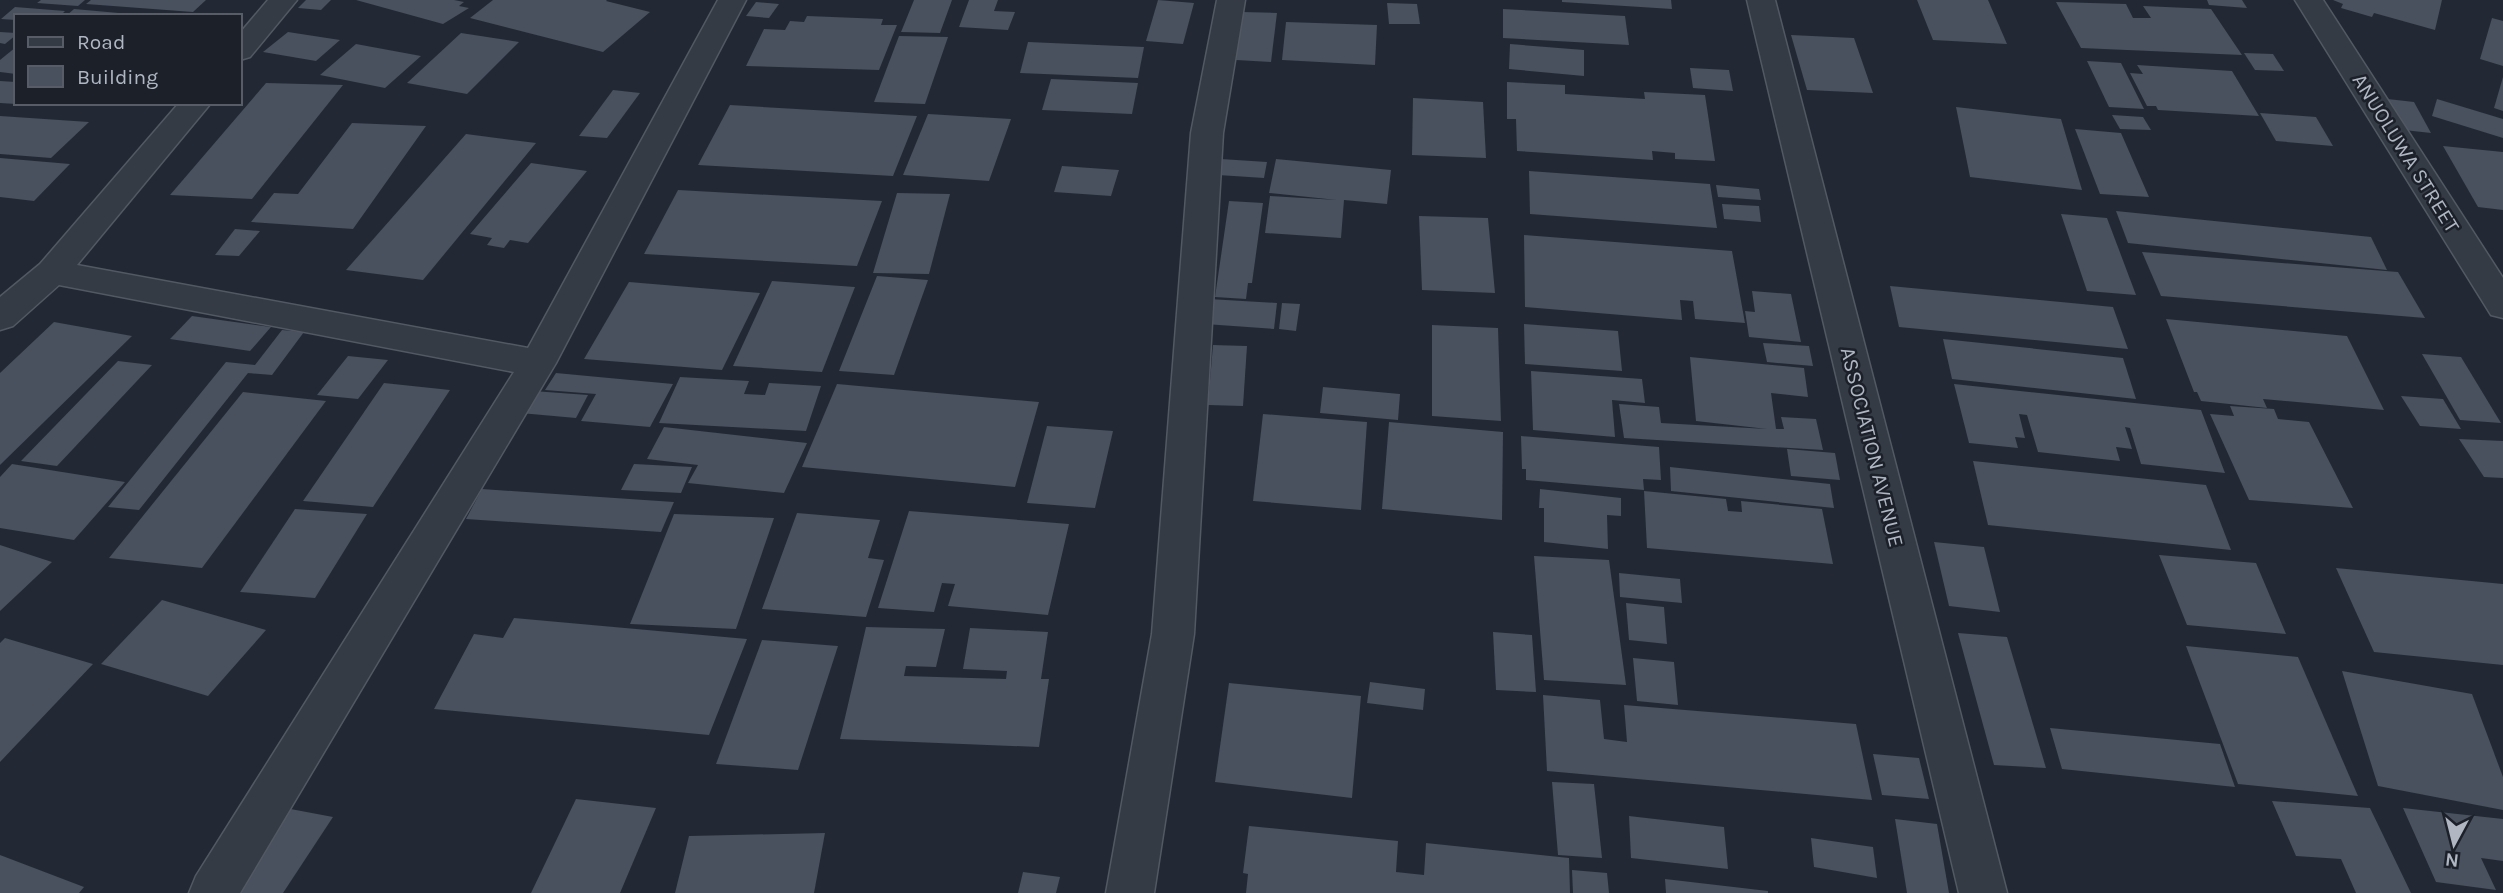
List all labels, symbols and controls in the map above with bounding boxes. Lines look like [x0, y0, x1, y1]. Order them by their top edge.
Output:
legend [14, 14, 242, 105]
text: Road [77, 30, 125, 54]
text: Building [77, 65, 158, 89]
street label: ANUOLUWA STREET [2347, 69, 2465, 237]
street label: ASSOCIATION AVENUE [1836, 345, 1908, 549]
north arrow [2419, 809, 2489, 879]
text: N [2444, 848, 2460, 872]

